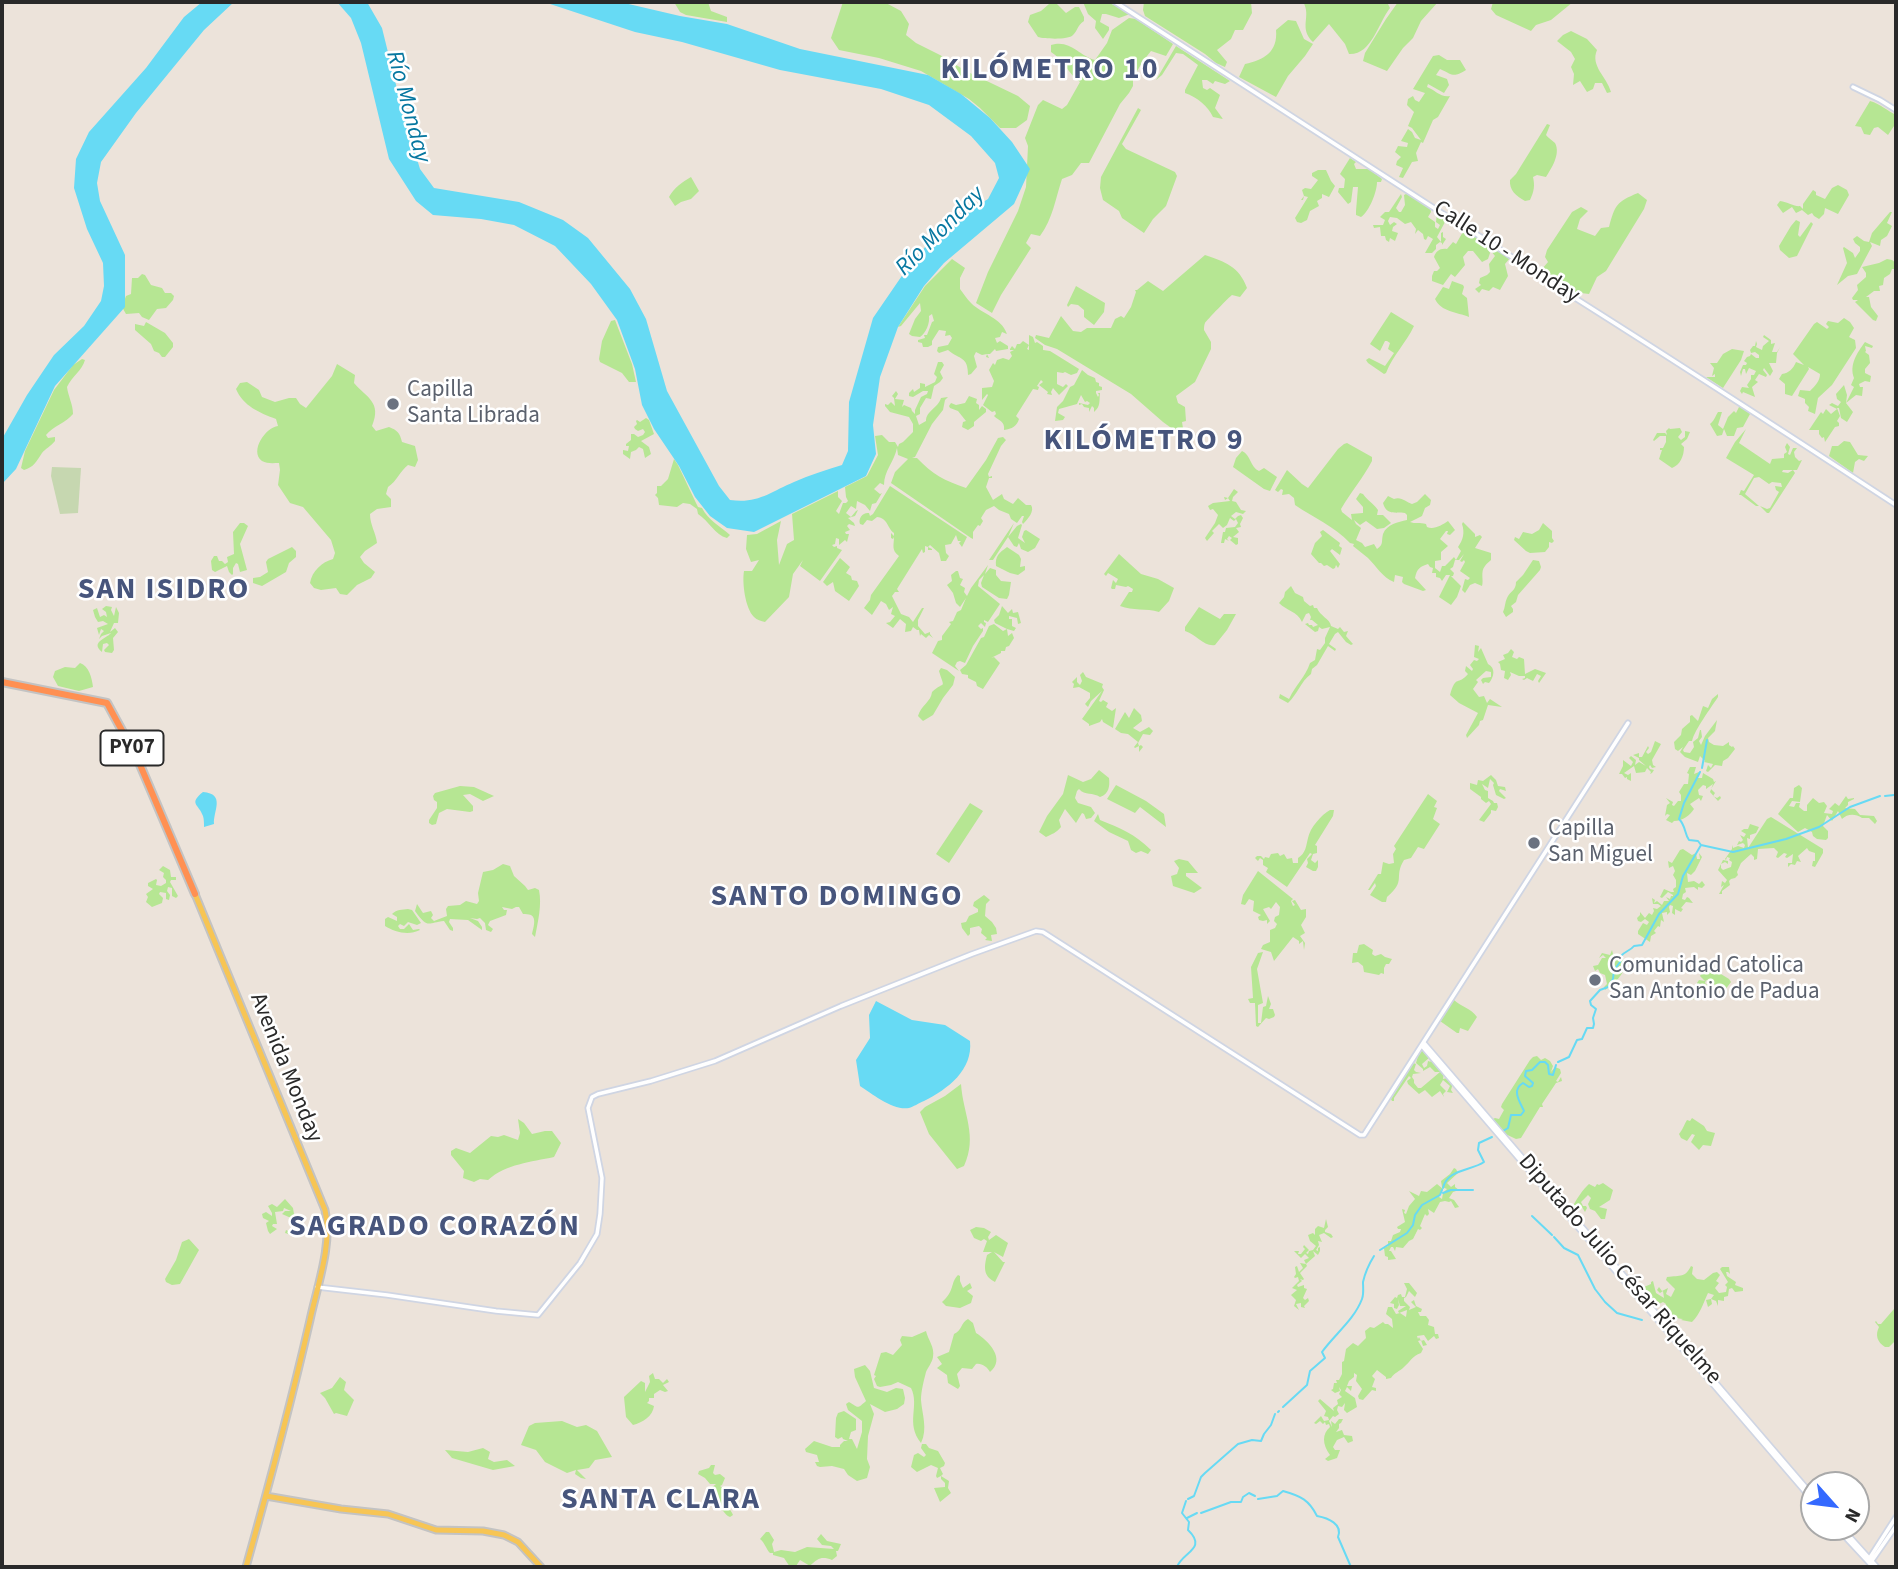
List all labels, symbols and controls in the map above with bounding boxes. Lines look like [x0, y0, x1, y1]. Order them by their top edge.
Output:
water label: Río Monday [378, 48, 436, 166]
district label: KILÓMETRO 10 [942, 53, 1158, 89]
water label: Río Monday [890, 181, 992, 283]
street label: Calle 10 - Monday [1428, 196, 1584, 310]
place label: Capilla Santa Librada [407, 377, 540, 431]
marker: Capilla Santa Librada [385, 396, 401, 412]
district label: KILÓMETRO 9 [1045, 424, 1243, 460]
district label: SAN ISIDRO [79, 573, 249, 609]
road number: PY07 [100, 730, 164, 766]
place label: Capilla San Miguel [1548, 816, 1653, 870]
marker: Capilla San Miguel [1526, 835, 1542, 851]
district label: SANTO DOMINGO [712, 880, 962, 916]
place label: Comunidad Catolica San Antonio de Padua [1609, 953, 1820, 1007]
marker: Comunidad Catolica San Antonio de Padua [1587, 972, 1603, 988]
street label: Avenida Monday [243, 989, 327, 1147]
street label: Diputado Julio César Riquelme [1511, 1149, 1727, 1391]
district label: SAGRADO CORAZÓN [291, 1210, 579, 1246]
north arrow [1800, 1471, 1870, 1541]
district label: SANTA CLARA [562, 1483, 760, 1519]
text: N [1837, 1503, 1867, 1527]

